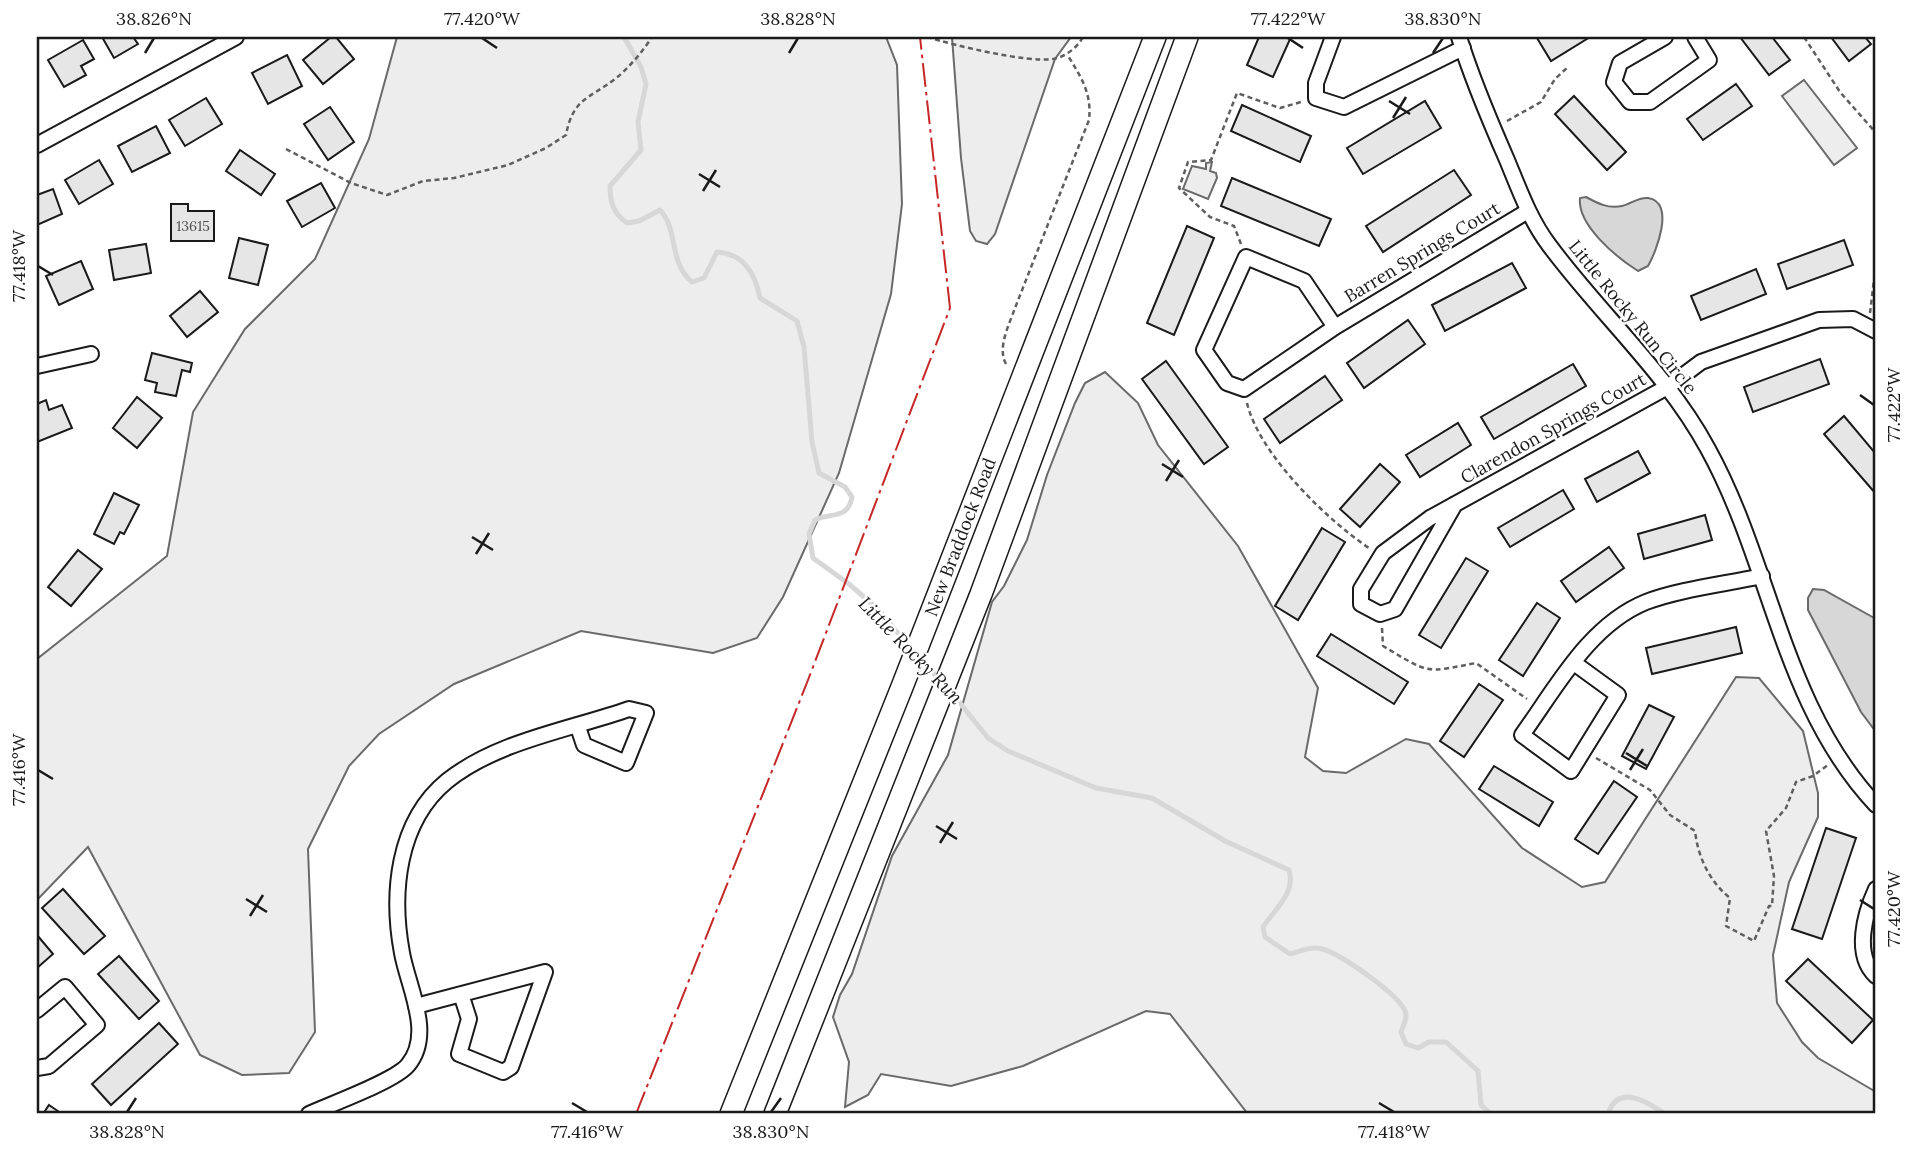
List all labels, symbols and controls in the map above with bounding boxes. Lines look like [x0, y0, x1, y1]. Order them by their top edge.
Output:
text: 38.826°N [116, 7, 192, 30]
text: 77.420°W [444, 7, 521, 30]
text: 38.828°N [760, 7, 836, 30]
text: 77.422°W [1251, 7, 1326, 30]
text: 38.830°N [1405, 7, 1481, 30]
street label: Barren Springs Court [1340, 196, 1504, 308]
house number: 13615 [176, 217, 210, 235]
text: 77.418°W [7, 229, 30, 302]
street label: Little Rocky Run Circle [1564, 235, 1702, 399]
street label: Clarendon Springs Court [1456, 367, 1650, 489]
text: 77.422°W [1882, 367, 1905, 442]
street label: New Braddock Road [919, 454, 1001, 620]
water label: Little Rocky Run [854, 591, 969, 709]
text: 77.416°W [7, 733, 30, 806]
text: 77.420°W [1882, 870, 1905, 947]
text: 38.828°N [89, 1120, 165, 1143]
text: 77.416°W [551, 1120, 624, 1143]
text: 38.830°N [733, 1120, 809, 1143]
text: 77.418°W [1358, 1120, 1431, 1143]

